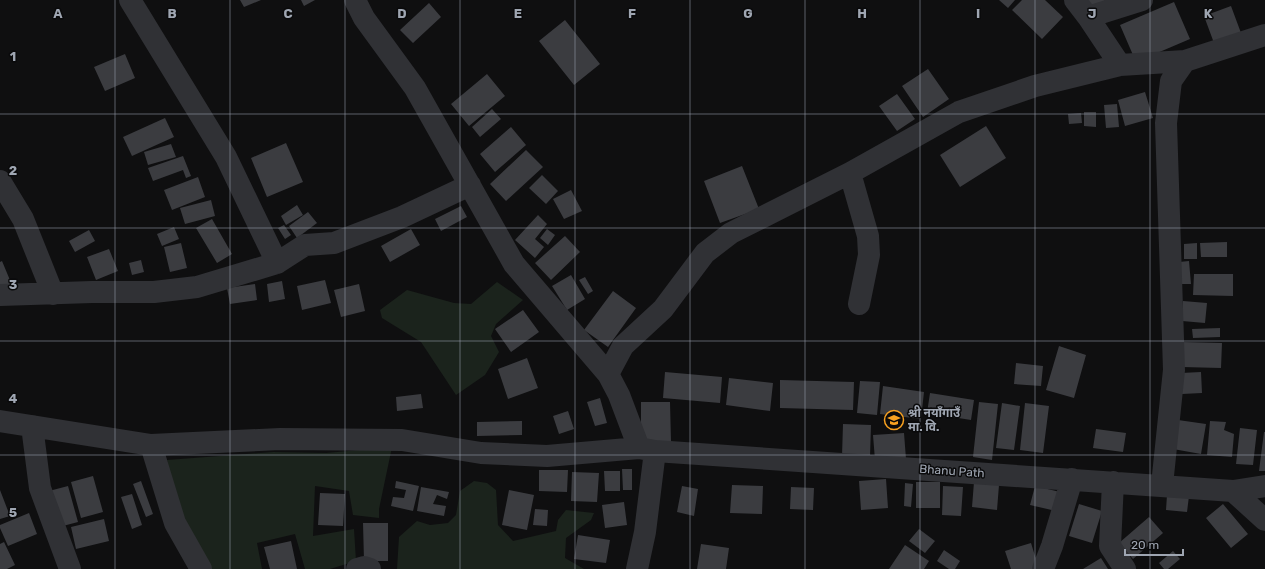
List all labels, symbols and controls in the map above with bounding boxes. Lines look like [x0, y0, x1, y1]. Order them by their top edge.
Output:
text: A [53, 6, 63, 21]
text: B [167, 6, 177, 21]
text: C [283, 6, 293, 21]
text: D [397, 6, 407, 21]
text: E [514, 6, 522, 21]
text: F [628, 6, 636, 21]
text: G [743, 6, 753, 21]
text: H [857, 6, 867, 21]
text: I [976, 6, 980, 21]
text: J [1088, 6, 1096, 21]
text: K [1204, 6, 1213, 21]
text: 1 [10, 49, 16, 64]
text: 2 [9, 163, 17, 178]
text: 3 [9, 277, 18, 292]
text: 4 [9, 391, 18, 406]
place label: श्री नयाँगाउँ मा. वि. [908, 405, 961, 434]
school or university icon: श्री नयाँगाउँ मा. वि. [883, 409, 905, 431]
street label: Bhanu Path [919, 462, 985, 480]
text: 5 [9, 505, 17, 520]
scale bar [1125, 531, 1183, 557]
text: 20 m [1131, 538, 1159, 552]

